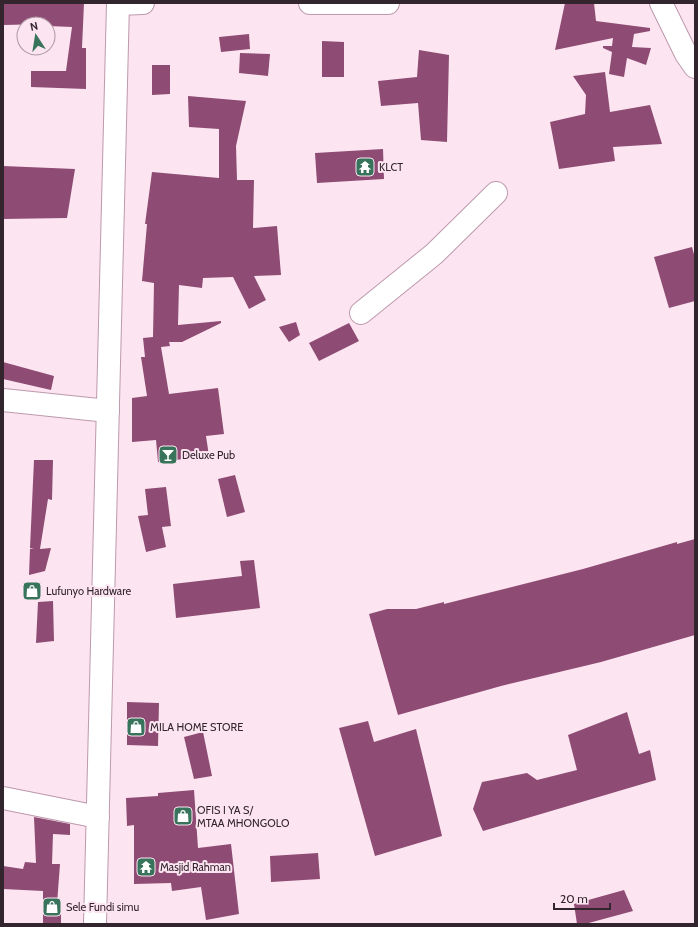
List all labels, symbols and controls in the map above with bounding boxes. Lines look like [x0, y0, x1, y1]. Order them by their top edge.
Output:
north arrow [16, 16, 56, 56]
text: N [29, 19, 39, 34]
temple icon: KLCT [354, 156, 376, 178]
place label: KLCT [379, 160, 403, 174]
bar icon: Deluxe Pub [157, 444, 179, 466]
place label: Deluxe Pub [182, 448, 235, 462]
shop icon: Lufunyo Hardware [21, 580, 43, 602]
place label: Lufunyo Hardware [46, 584, 131, 598]
shop icon: MILA HOME STORE [125, 716, 147, 738]
place label: MILA HOME STORE [150, 720, 243, 734]
place label: OFIS I YA S/ MTAA MHONGOLO [197, 803, 290, 830]
shop icon: OFIS I YA S/ MTAA MHONGOLO [172, 805, 194, 827]
temple icon: Masjid Rahman [135, 856, 157, 878]
place label: Masjid Rahman [160, 860, 231, 874]
scale bar [554, 885, 610, 911]
text: 20 m [560, 891, 588, 906]
shop icon: Sele Fundi simu [41, 896, 63, 918]
place label: Sele Fundi simu [66, 900, 139, 914]

